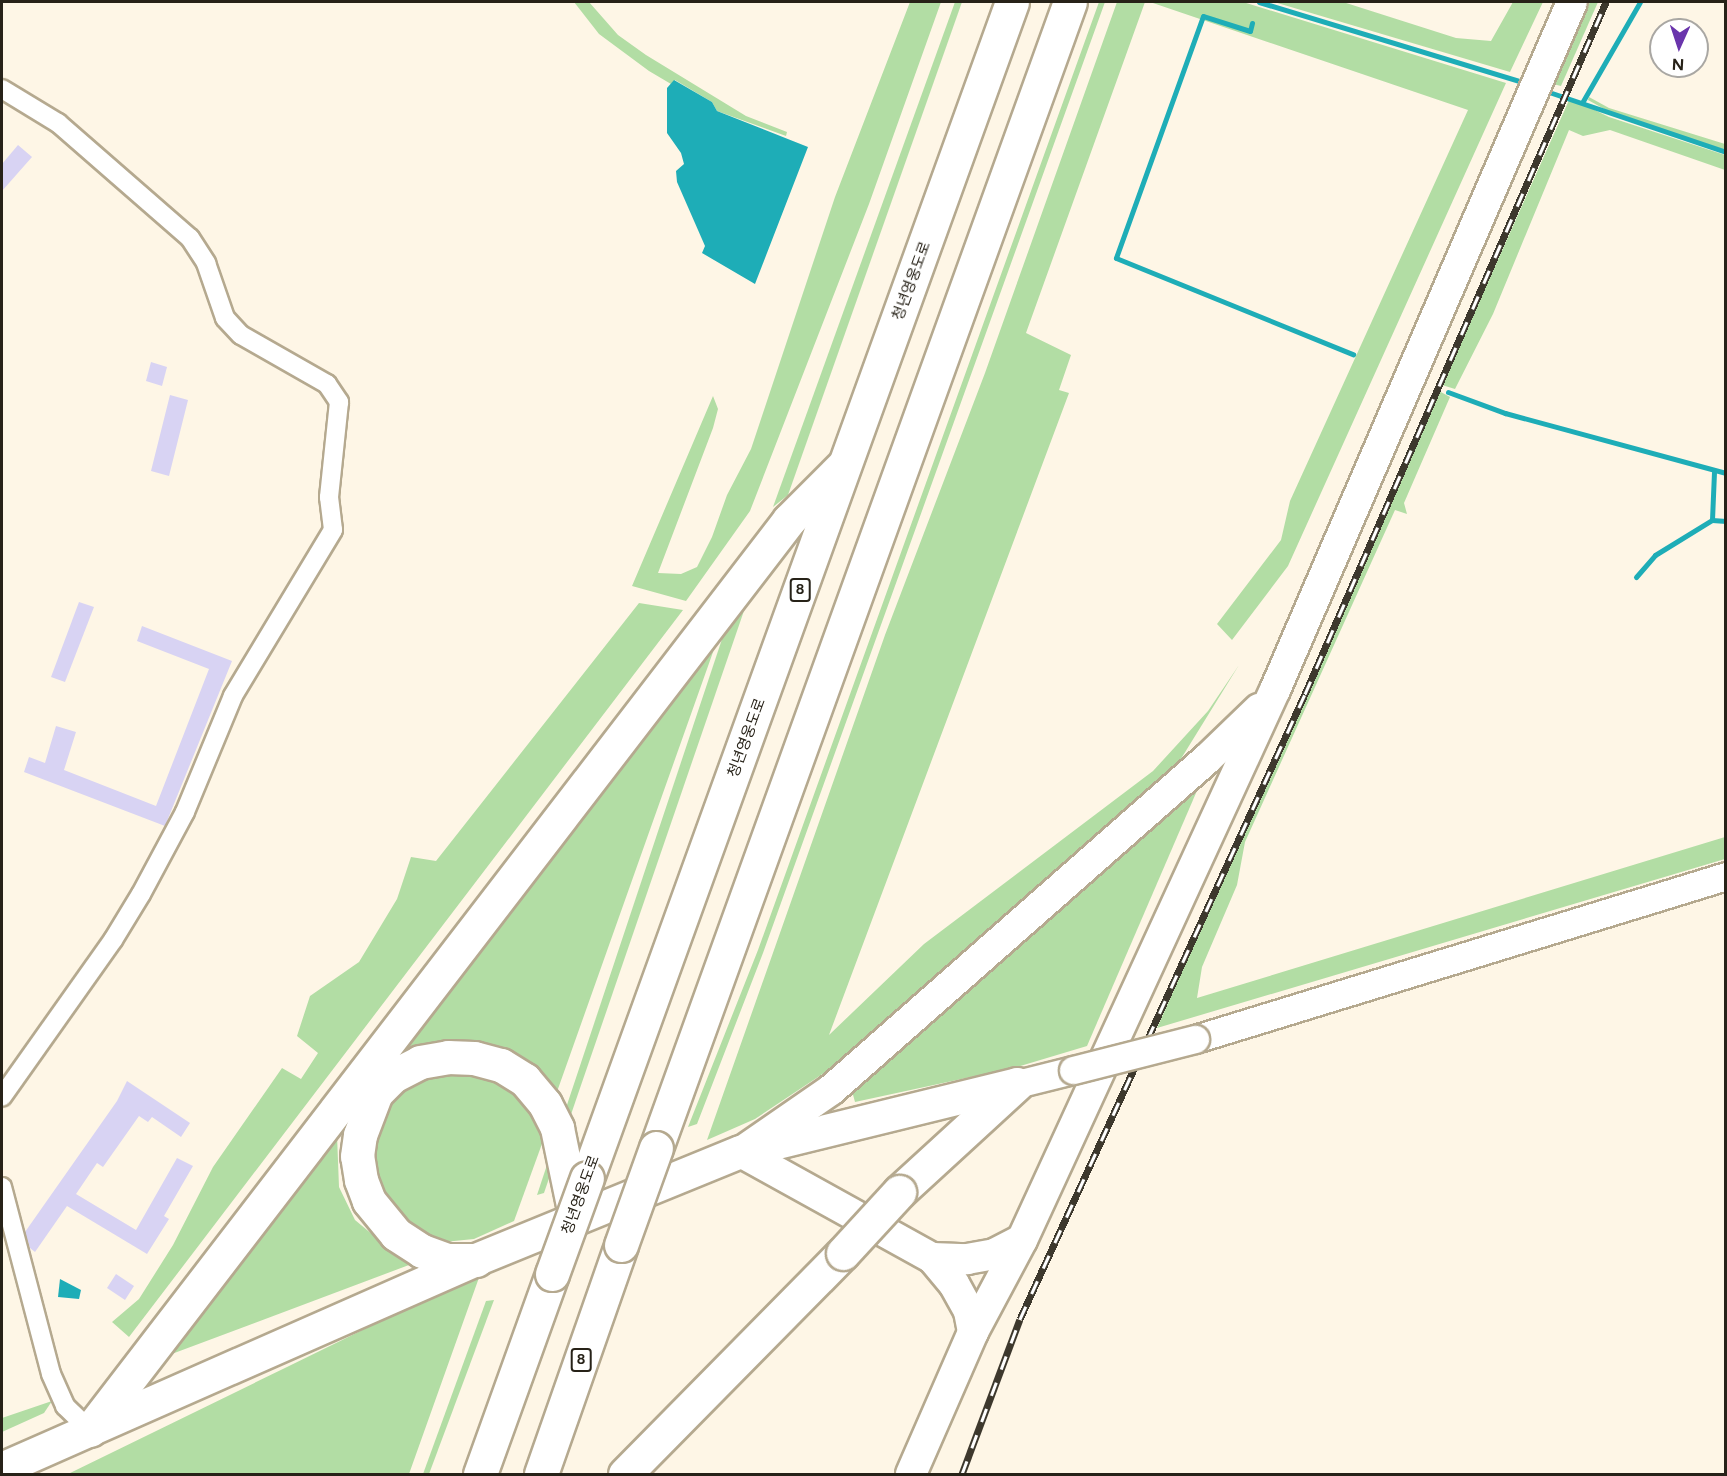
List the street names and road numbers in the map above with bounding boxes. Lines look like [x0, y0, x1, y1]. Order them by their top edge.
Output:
street label: 청년영웅도로 [889, 239, 935, 323]
road number: 8 [790, 579, 810, 601]
street label: 청년영웅도로 [724, 696, 770, 780]
street label: 청년영웅도로 [558, 1153, 604, 1237]
road number: 8 [570, 1349, 592, 1371]

